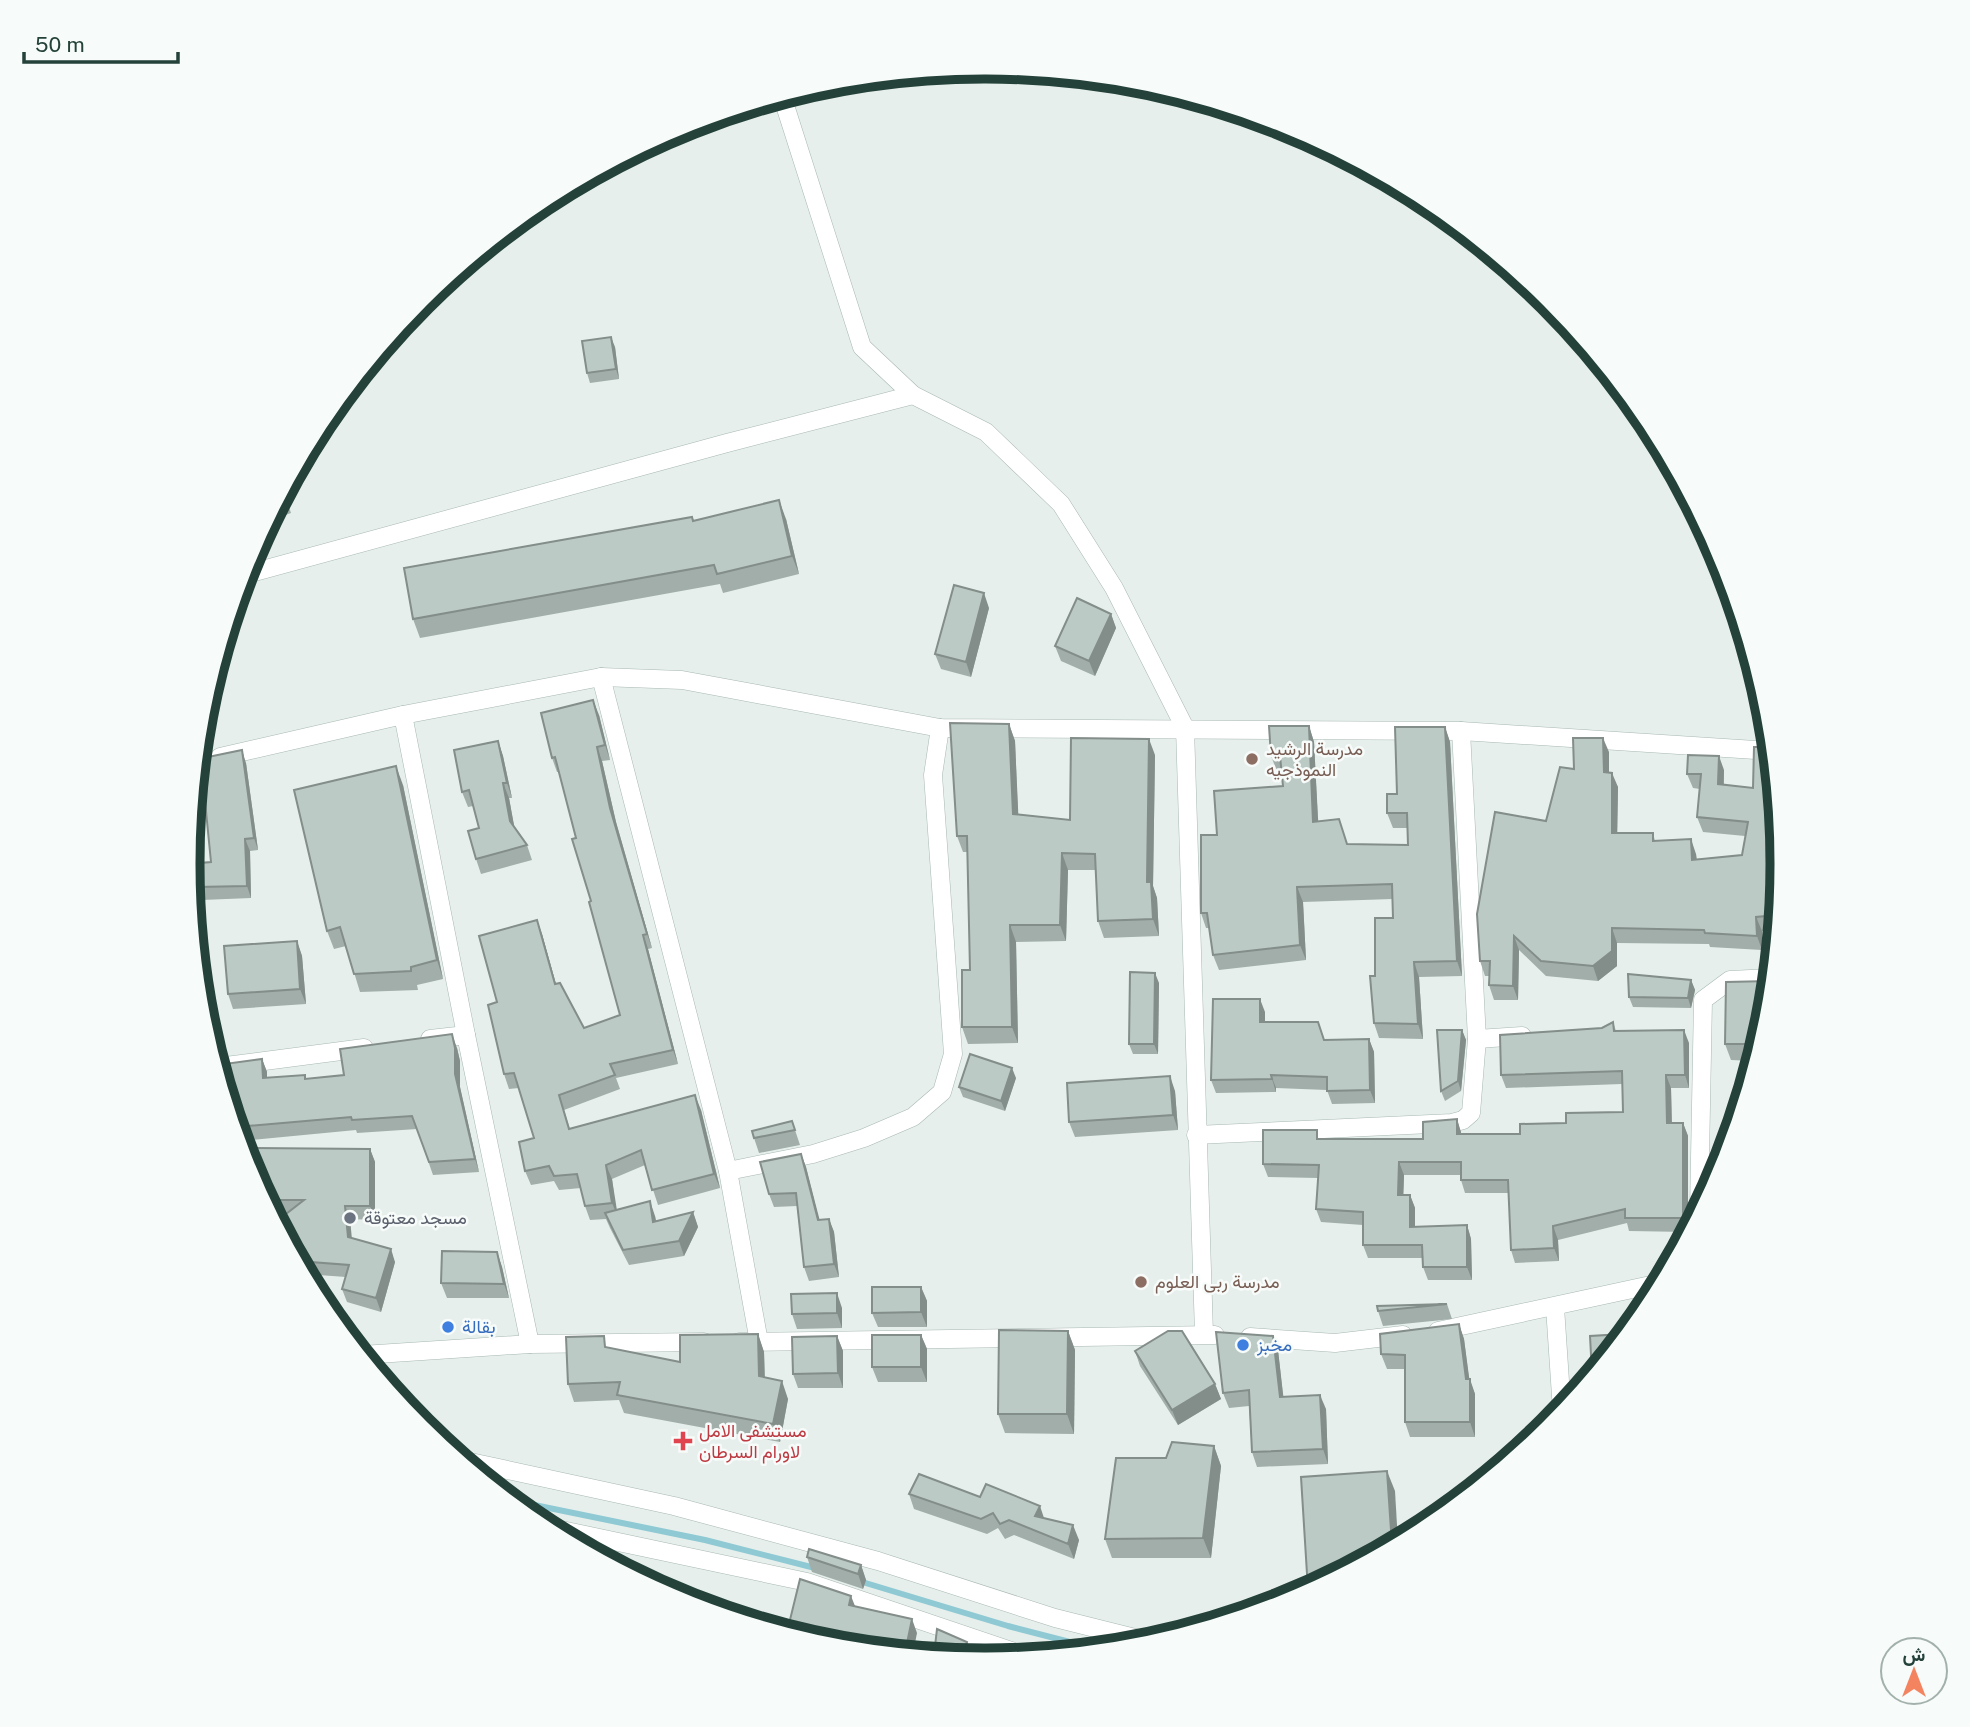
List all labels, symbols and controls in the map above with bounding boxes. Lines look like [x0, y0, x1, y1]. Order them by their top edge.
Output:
scale bar [24, 21, 178, 65]
text: 50 m [35, 32, 85, 57]
place label: مدرسة الرشيد النموذجيه [1266, 738, 1363, 781]
marker: مدرسة الرشيد النموذجيه [1244, 751, 1260, 767]
place label: مسجد معتوقة [364, 1207, 467, 1229]
marker: مسجد معتوقة [342, 1210, 358, 1226]
place label: مدرسة ربى العلوم [1155, 1271, 1280, 1294]
marker: مدرسة ربى العلوم [1133, 1274, 1149, 1290]
place label: بقالة [462, 1316, 496, 1337]
marker: بقالة [440, 1319, 456, 1335]
place label: مخبز [1256, 1334, 1292, 1356]
marker: مخبز [1235, 1337, 1251, 1353]
place label: مستشفى الامل لاورام السرطان [699, 1420, 807, 1464]
marker: مستشفى الامل لاورام السرطان [673, 1431, 693, 1451]
north arrow [1879, 1636, 1949, 1706]
text: ش [1903, 1643, 1926, 1666]

